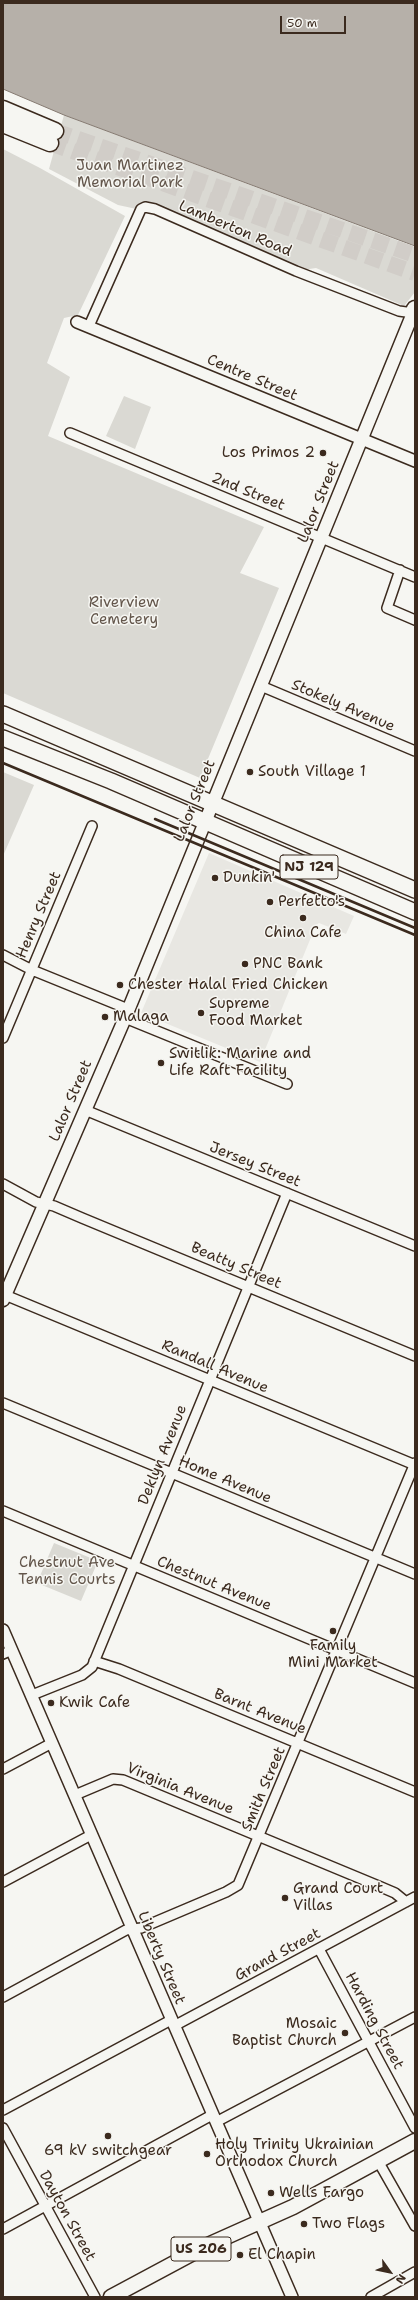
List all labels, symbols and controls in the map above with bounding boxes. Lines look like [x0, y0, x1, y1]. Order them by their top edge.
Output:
scale bar [282, 8, 348, 34]
text: 50 m [287, 15, 317, 31]
park label: Juan Martinez Memorial Park [76, 157, 184, 192]
street label: Lamberton Road [176, 197, 294, 261]
street label: Centre Street [204, 351, 300, 405]
place label: Los Primos 2 [222, 444, 315, 462]
marker: Los Primos 2 [318, 448, 328, 458]
street label: Lalor Street [294, 458, 344, 546]
street label: 2nd Street [209, 469, 287, 515]
park label: Riverview Cemetery [89, 594, 159, 629]
street label: Stokely Avenue [289, 676, 397, 736]
street label: Lalor Street [170, 757, 220, 845]
place label: South Village 1 [258, 763, 366, 781]
marker: South Village 1 [245, 767, 255, 777]
road number: NJ 129 [280, 855, 338, 879]
street label: Henry Street [13, 869, 65, 961]
place label: Dunkin' [223, 869, 275, 887]
marker: Dunkin' [210, 873, 220, 883]
place label: Perfetto's [278, 893, 345, 911]
marker: Perfetto's [265, 897, 275, 907]
marker: China Cafe [298, 913, 308, 923]
place label: China Cafe [264, 924, 342, 942]
place label: PNC Bank [253, 955, 323, 973]
marker: PNC Bank [240, 959, 250, 969]
place label: Chester Halal Fried Chicken [128, 976, 328, 994]
marker: Chester Halal Fried Chicken [115, 980, 125, 990]
place label: Supreme Food Market [209, 995, 303, 1030]
place label: Malaga [113, 1008, 169, 1026]
marker: Supreme Food Market [196, 1008, 206, 1018]
marker: Malaga [100, 1012, 110, 1022]
place label: Switlik: Marine and Life Raft Facility [169, 1045, 311, 1080]
street label: Lalor Street [46, 1058, 96, 1144]
marker: Switlik: Marine and Life Raft Facility [156, 1058, 166, 1068]
street label: Jersey Street [207, 1139, 303, 1191]
street label: Beatty Street [188, 1239, 284, 1293]
street label: Randall Avenue [159, 1336, 271, 1398]
street label: Deklyn Avenue [135, 1402, 191, 1508]
street label: Home Avenue [176, 1452, 274, 1508]
street label: Chestnut Avenue [154, 1553, 274, 1615]
park label: Chestnut Ave Tennis Courts [18, 1554, 116, 1589]
marker: Family Mini Market [328, 1626, 338, 1636]
place label: Family Mini Market [288, 1637, 378, 1672]
street label: Barnt Avenue [211, 1685, 309, 1739]
place label: Kwik Cafe [59, 1694, 130, 1712]
marker: Kwik Cafe [46, 1698, 56, 1708]
street label: Smith Street [238, 1744, 290, 1834]
street label: Virginia Avenue [124, 1759, 236, 1819]
place label: Grand Court Villas [293, 1880, 383, 1915]
marker: Grand Court Villas [280, 1893, 290, 1903]
street label: Liberty Street [133, 1909, 189, 2007]
street label: Grand Street [232, 1925, 324, 1985]
street label: Harding Street [341, 1969, 407, 2073]
place label: Mosaic Baptist Church [232, 2015, 337, 2050]
marker: Mosaic Baptist Church [340, 2028, 350, 2038]
marker: 69 kV switchgear [103, 2131, 113, 2141]
place label: Holy Trinity Ukrainian Orthodox Church [215, 2136, 374, 2171]
place label: 69 kV switchgear [44, 2142, 172, 2160]
marker: Holy Trinity Ukrainian Orthodox Church [202, 2149, 212, 2159]
street label: Dayton Street [35, 2168, 99, 2264]
place label: Wells Fargo [279, 2184, 364, 2202]
marker: Wells Fargo [266, 2188, 276, 2198]
place label: Two Flags [312, 2215, 385, 2233]
marker: Two Flags [299, 2219, 309, 2229]
road number: US 206 [171, 2237, 231, 2261]
place label: El Chapin [248, 2246, 316, 2264]
marker: El Chapin [235, 2250, 245, 2260]
north arrow [370, 2252, 410, 2292]
text: N [392, 2271, 409, 2287]

